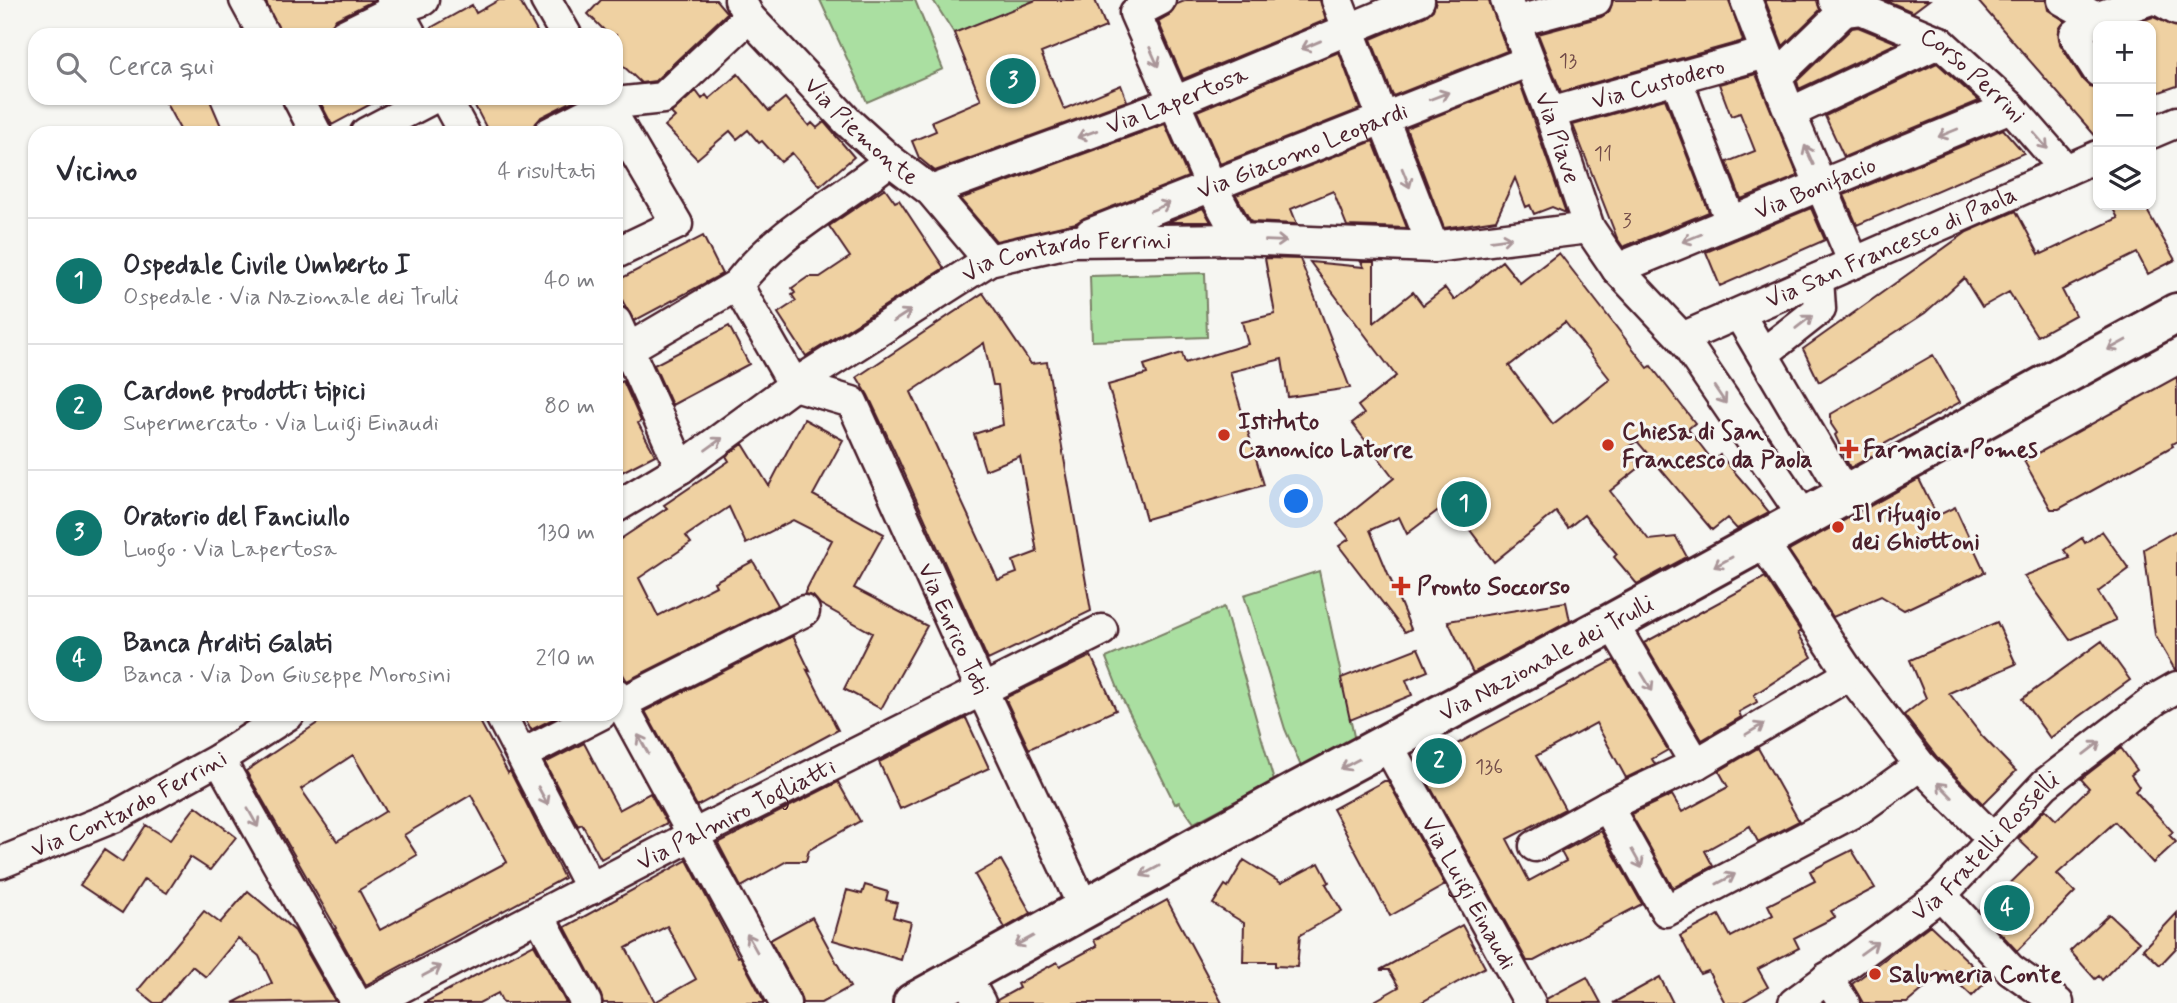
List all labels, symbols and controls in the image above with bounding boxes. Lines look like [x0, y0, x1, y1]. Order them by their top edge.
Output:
map controls [2093, 21, 2156, 210]
button: + [2093, 21, 2156, 84]
street label: Corso Perrini [1915, 22, 2032, 130]
search box [28, 28, 623, 105]
one-way arrow [1301, 39, 1322, 52]
one-way arrow [1148, 46, 1161, 68]
house number: 13 [1559, 47, 1577, 75]
icon: search [52, 48, 90, 86]
text: Cerca qui [108, 50, 214, 84]
street label: Via Custodero [1588, 51, 1728, 118]
pin: 3 [990, 55, 1036, 107]
street label: Via Lapertosa [1102, 59, 1253, 143]
street label: Via Piemonte [797, 71, 925, 194]
button: − [2093, 84, 2156, 147]
street label: Via Piave [1526, 88, 1587, 188]
one-way arrow [1428, 89, 1450, 102]
street label: Via Giacomo Leopardi [1193, 96, 1413, 207]
one-way arrow [1937, 127, 1959, 140]
one-way arrow [1076, 129, 1098, 141]
one-way arrow [2032, 132, 2049, 149]
house number: 11 [1594, 140, 1612, 168]
one-way arrow [1802, 145, 1815, 166]
button: layers [2093, 147, 2156, 210]
street label: Via Bonifacio [1750, 150, 1881, 228]
text: Vicino [56, 152, 137, 191]
text: 4 risultati [498, 157, 595, 187]
one-way arrow [1400, 166, 1413, 188]
street label: Via San Francesco di Paola [1761, 179, 2022, 317]
one-way arrow [1148, 199, 1170, 212]
house number: 3 [1622, 207, 1632, 235]
street label: Via Contardo Ferrini [956, 226, 1172, 291]
one-way arrow [1489, 232, 1512, 245]
one-way arrow [1682, 232, 1703, 245]
one-way arrow [1264, 234, 1287, 247]
text: Ospedale Civile Umberto I [123, 249, 410, 283]
text: 1 [74, 266, 84, 296]
text: 40 m [544, 266, 595, 296]
text: Ospedale · Via Nazionale dei Trulli [123, 283, 459, 313]
one-way arrow [892, 308, 911, 323]
one-way arrow [1794, 315, 1812, 330]
one-way arrow [2107, 339, 2128, 352]
text: Cardone prodotti tipici [123, 375, 366, 409]
one-way arrow [1713, 385, 1728, 404]
text: 2 [73, 392, 85, 422]
text: 80 m [544, 392, 595, 422]
place label: Istituto Canonico Latorre [1238, 407, 1413, 466]
text: Supermercato · Via Luigi Einaudi [123, 409, 439, 439]
place label: Chiesa di San Francesco da Paola [1622, 417, 1813, 476]
marker: Istituto Canonico Latorre [1216, 427, 1232, 443]
place label: Farmacia Pomes [1863, 435, 2038, 466]
one-way arrow [704, 437, 723, 451]
marker: Chiesa di San Francesco da Paola [1600, 437, 1616, 453]
marker: Farmacia Pomes [1841, 441, 1857, 457]
pin: 1 [1441, 478, 1487, 530]
your location [1279, 484, 1313, 518]
place label: Il rifugio dei Ghiottoni [1852, 499, 1980, 558]
text: Oratorio del Fanciullo [123, 501, 350, 535]
text: 3 [74, 518, 84, 548]
text: 130 m [537, 518, 595, 548]
marker: Il rifugio dei Ghiottoni [1830, 519, 1846, 535]
text: Luogo · Via Lapertosa [123, 535, 337, 565]
one-way arrow [1713, 556, 1734, 570]
street label: Via Enrico Toti [910, 558, 996, 699]
place label: Pronto Soccorso [1417, 572, 1570, 603]
marker: Pronto Soccorso [1391, 576, 1411, 596]
street label: Via Nazionale dei Trulli [1434, 589, 1660, 730]
text: Banca Arditi Galati [123, 627, 332, 661]
text: 4 [72, 644, 86, 674]
text: 210 m [535, 644, 595, 674]
text: Banca · Via Don Giuseppe Morosini [123, 661, 451, 691]
one-way arrow [1640, 671, 1654, 691]
one-way arrow [1744, 722, 1764, 736]
one-way arrow [636, 734, 650, 754]
pin: 2 [1416, 735, 1462, 787]
one-way arrow [2082, 741, 2101, 756]
street label: Via Contardo Ferrini [27, 744, 234, 866]
street label: Via Palmiro Togliatti [632, 752, 841, 879]
house number: 136 [1475, 753, 1503, 781]
one-way arrow [1341, 757, 1361, 771]
street label: Via Fratelli Rosselli [1905, 765, 2066, 929]
one-way arrow [1937, 782, 1954, 799]
one-way arrow [536, 785, 550, 806]
one-way arrow [247, 807, 260, 828]
street label: Via Luigi Einaudi [1413, 811, 1523, 976]
one-way arrow [1630, 848, 1644, 868]
one-way arrow [1140, 865, 1161, 879]
one-way arrow [1715, 872, 1736, 885]
pin: 4 [1984, 882, 2030, 934]
one-way arrow [745, 933, 758, 954]
one-way arrow [1015, 934, 1035, 948]
one-way arrow [1859, 941, 1878, 956]
place label: Salumeria Conte [1889, 960, 2062, 991]
one-way arrow [421, 964, 442, 978]
marker: Salumeria Conte [1867, 966, 1883, 982]

